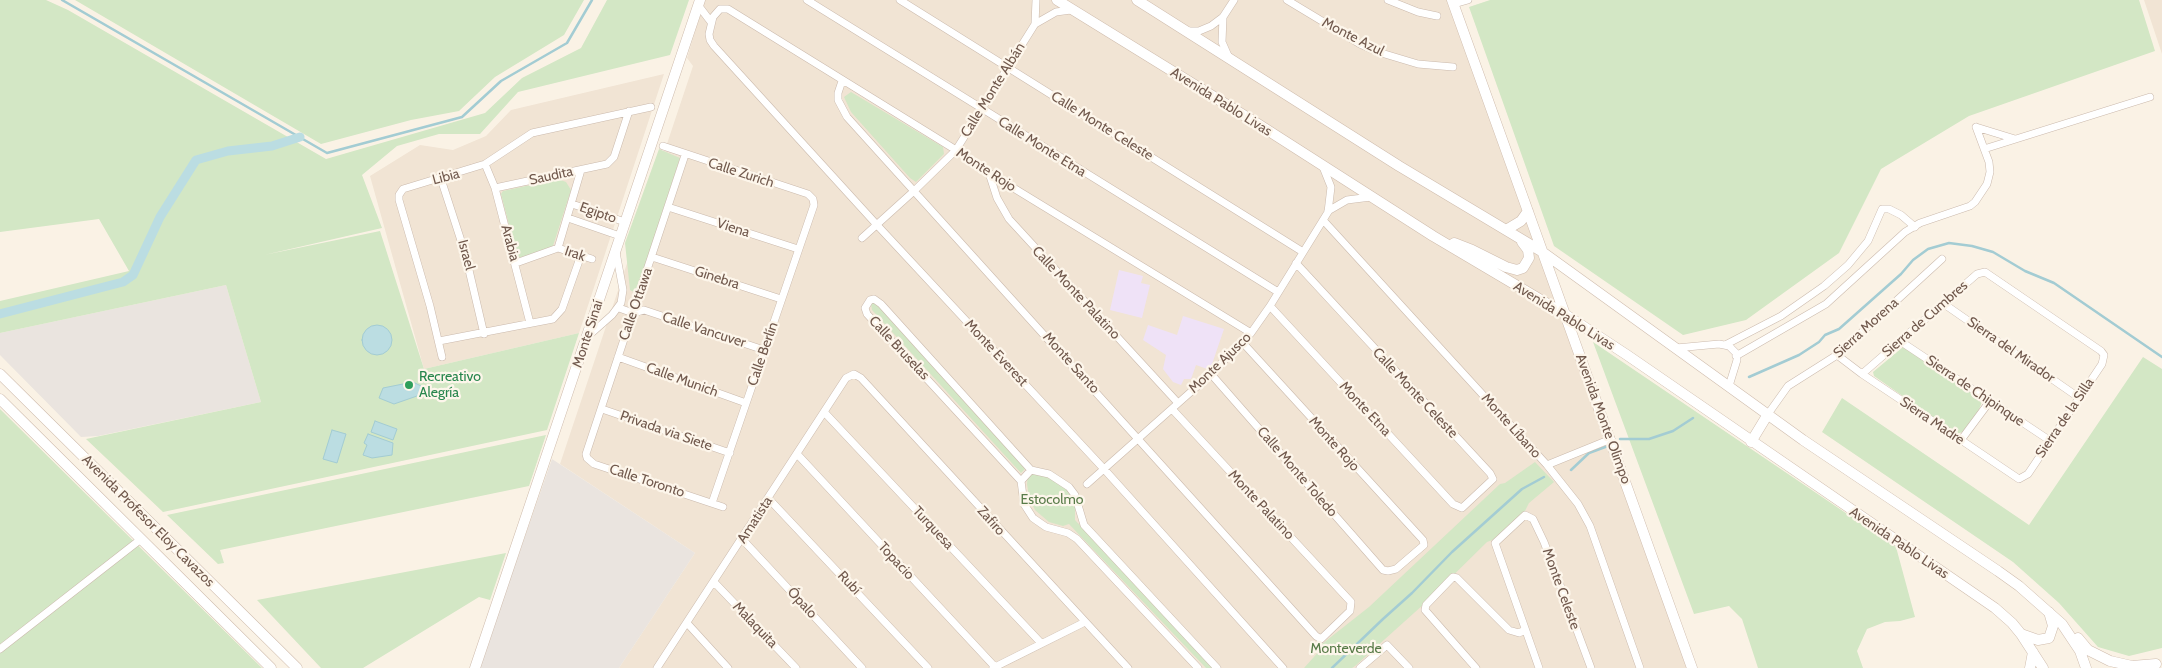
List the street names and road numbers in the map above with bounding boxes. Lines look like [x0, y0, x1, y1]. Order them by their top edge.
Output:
street label: Monte Azul [1319, 14, 1387, 60]
street label: Calle Monte Albán [957, 40, 1029, 140]
street label: Avenida Pablo Livas [1167, 64, 1275, 140]
street label: Calle Monte Celeste [1048, 88, 1156, 164]
street label: Calle Monte Etna [995, 113, 1089, 181]
street label: Monte Rojo [953, 144, 1019, 196]
street label: Calle Zurich [706, 154, 776, 192]
street label: Saudita [528, 163, 574, 189]
street label: Libia [431, 165, 461, 189]
street label: Egipto [577, 199, 619, 227]
street label: Viena [714, 215, 752, 241]
street label: Arabia [497, 223, 523, 263]
street label: Israel [454, 238, 478, 272]
street label: Irak [563, 243, 587, 265]
street label: Calle Monte Palatino [1028, 243, 1124, 343]
street label: Ginebra [692, 263, 742, 293]
street label: Calle Ottawa [616, 265, 656, 343]
street label: Sierra de Cumbres [1879, 277, 1971, 361]
street label: Avenida Pablo Livas [1510, 278, 1618, 354]
street label: Sierra Morena [1830, 294, 1902, 362]
street label: Monte Sinaí [569, 298, 607, 370]
street label: Calle Vancuver [660, 309, 748, 351]
street label: Calle Bruselas [865, 313, 933, 383]
street label: Sierra del Mirador [1964, 313, 2058, 387]
street label: Monte Everest [961, 316, 1031, 390]
street label: Calle Berlín [744, 320, 782, 388]
street label: Monte Santo [1039, 329, 1103, 397]
street label: Monte Ajusco [1185, 329, 1255, 397]
street label: Calle Monte Celeste [1369, 344, 1461, 442]
street label: Avenida Monte Olimpo [1572, 352, 1634, 486]
street label: Sierra de Chipinque [1923, 352, 2027, 430]
street label: Calle Munich [644, 359, 720, 401]
street label: Sierra de la Silla [2032, 375, 2098, 461]
street label: Monte Etna [1336, 378, 1394, 440]
street label: Monte Líbano [1477, 390, 1545, 462]
street label: Sierra Madre [1897, 393, 1967, 449]
street label: Privada via Siete [618, 407, 714, 455]
street label: Monte Rojo [1305, 413, 1363, 475]
street label: Calle Monte Toledo [1253, 424, 1341, 520]
street label: Avenida Profesor Eloy Cavazos [78, 451, 218, 591]
street label: Calle Toronto [607, 461, 687, 501]
street label: Monte Palatino [1224, 467, 1298, 543]
street label: Amatista [734, 493, 776, 547]
street label: Turquesa [909, 503, 957, 553]
street label: Zafiro [973, 503, 1009, 539]
street label: Avenida Pablo Livas [1846, 504, 1952, 582]
street label: Topacio [874, 539, 918, 583]
street label: Monte Celeste [1539, 546, 1583, 632]
street label: Rubí [834, 568, 864, 598]
street label: Ópalo [784, 584, 820, 622]
street label: Malaquita [729, 598, 781, 652]

